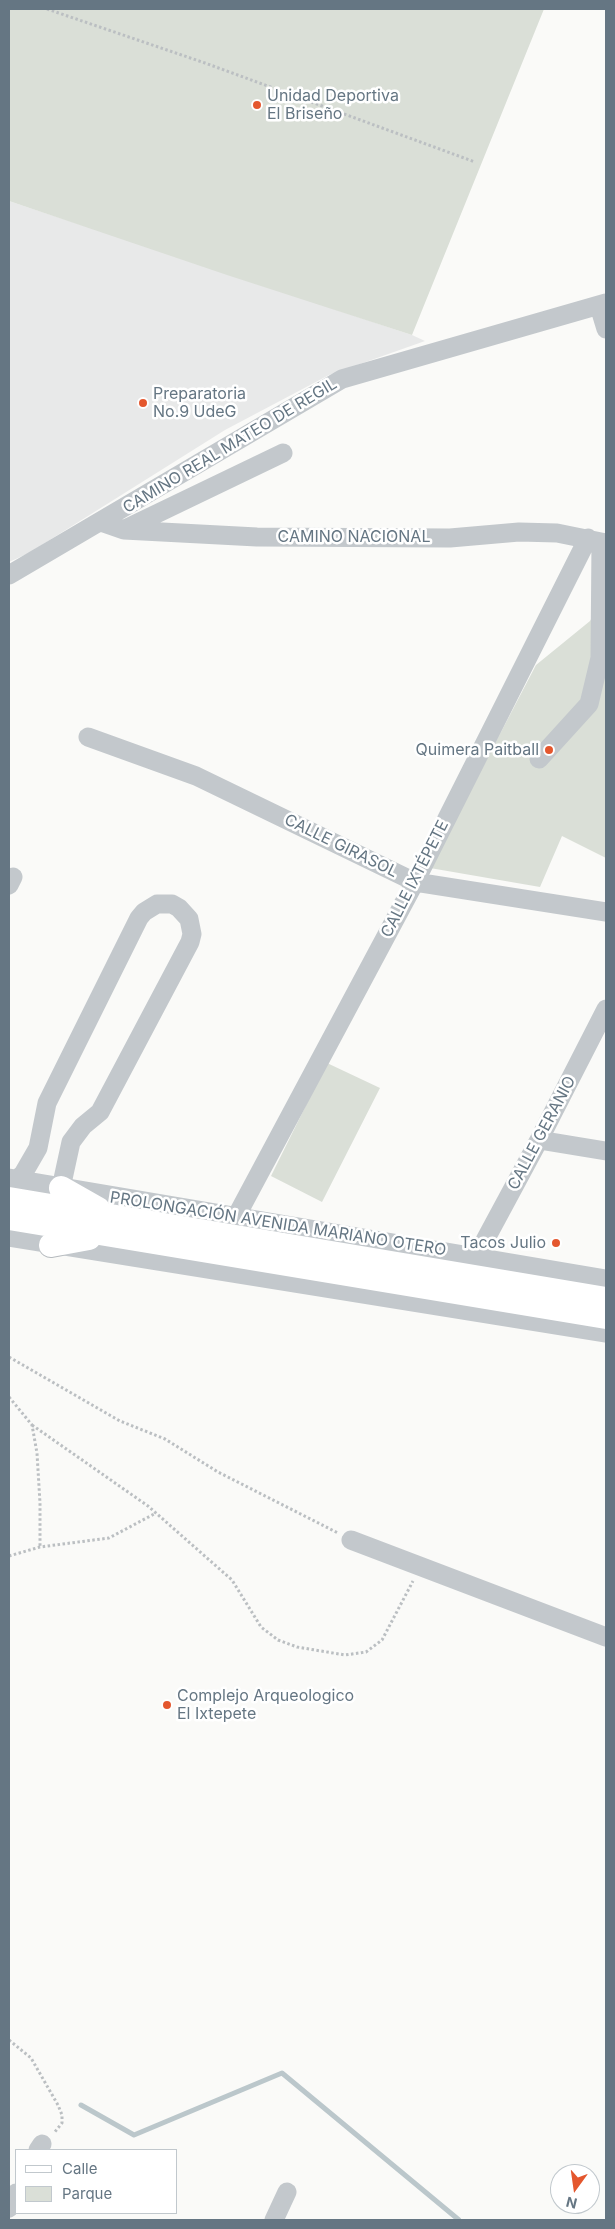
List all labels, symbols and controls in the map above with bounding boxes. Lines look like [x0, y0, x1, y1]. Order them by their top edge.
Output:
place label: Unidad Deportiva El Briseño [267, 86, 399, 124]
marker: Unidad Deportiva El Briseño [251, 99, 263, 111]
street label: CAMINO REAL MATEO DE REGIL [120, 374, 340, 518]
place label: Preparatoria No.9 UdeG [153, 384, 246, 422]
marker: Preparatoria No.9 UdeG [137, 397, 149, 409]
street label: CAMINO NACIONAL [278, 527, 430, 547]
place label: Quimera Paitball [416, 740, 539, 760]
marker: Quimera Paitball [543, 744, 555, 756]
street label: CALLE GIRASOL [281, 810, 401, 882]
street label: CALLE IXTÉPETE [377, 817, 453, 941]
street label: CALLE GERANIO [504, 1073, 580, 1193]
street label: PROLONGACIÓN AVENIDA MARIANO OTERO [109, 1188, 447, 1260]
place label: Tacos Julio [460, 1233, 546, 1253]
marker: Tacos Julio [550, 1237, 562, 1249]
place label: Complejo Arqueologico El Ixtepete [177, 1686, 354, 1724]
marker: Complejo Arqueologico El Ixtepete [161, 1699, 173, 1711]
legend [15, 2149, 178, 2214]
text: Calle [62, 2159, 97, 2178]
north arrow [550, 2164, 600, 2214]
text: Parque [62, 2184, 112, 2203]
text: N [564, 2194, 579, 2213]

